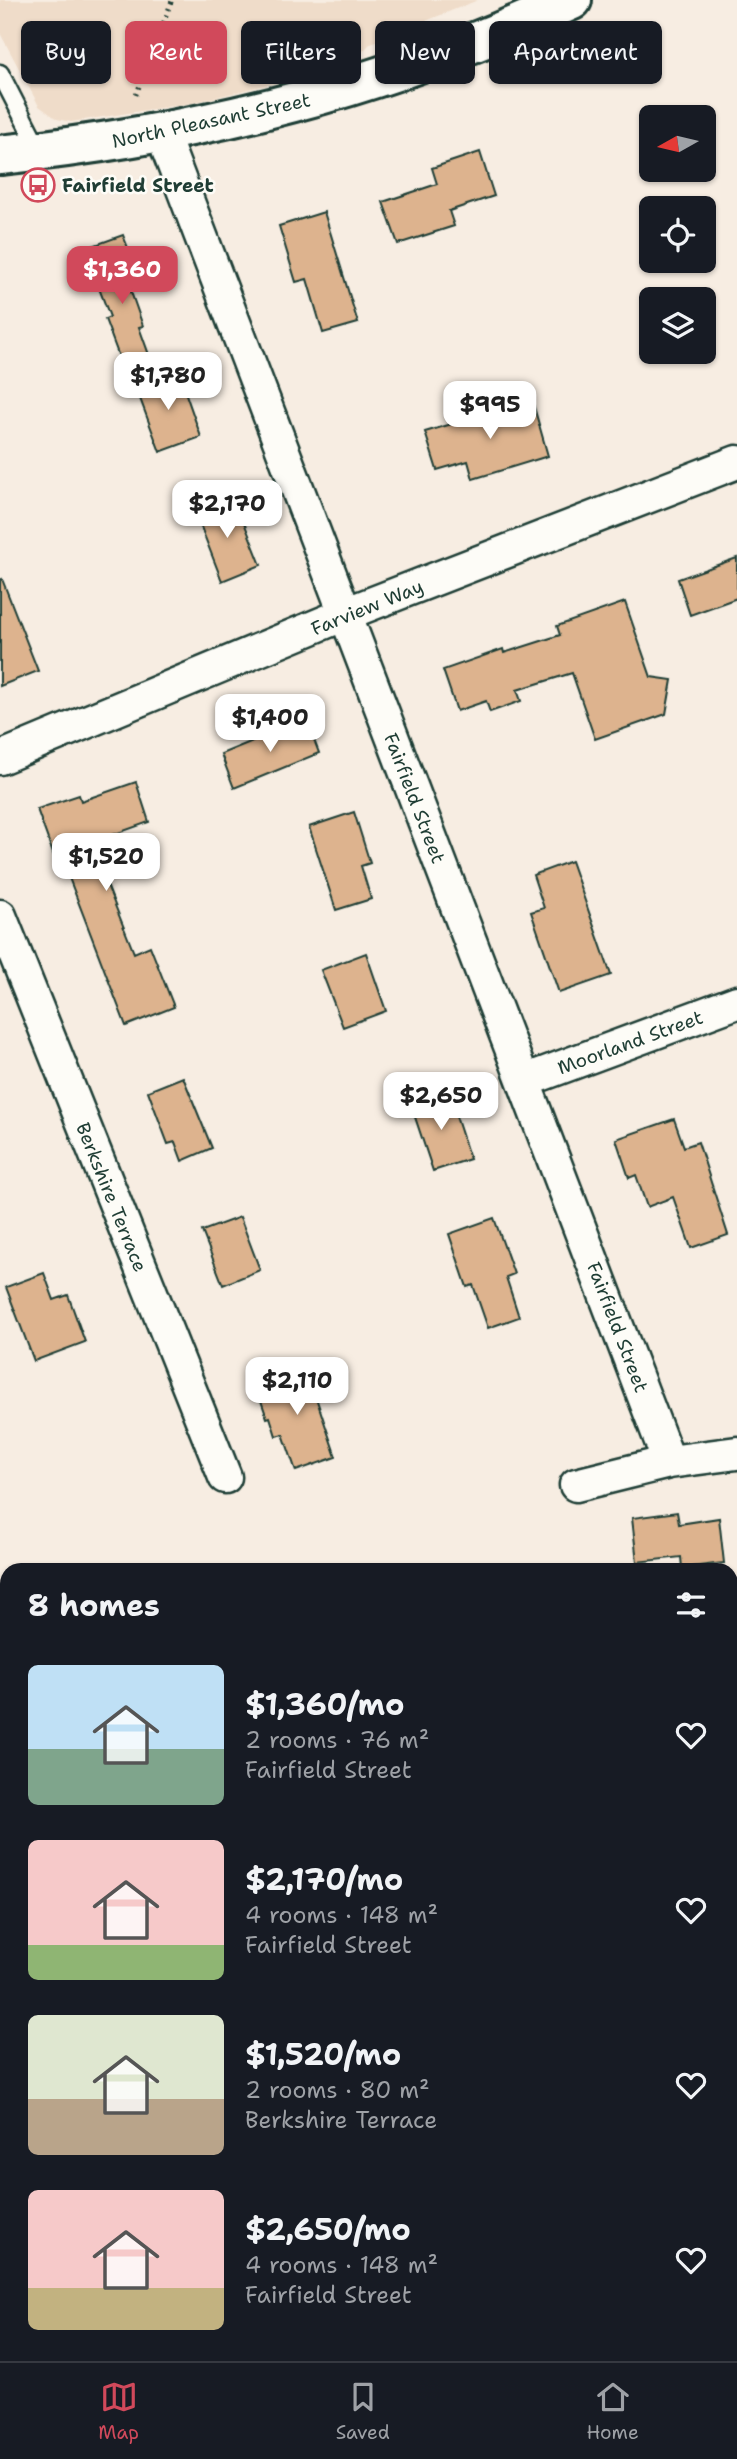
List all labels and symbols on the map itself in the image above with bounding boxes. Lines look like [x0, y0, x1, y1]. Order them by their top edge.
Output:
street label: North Pleasant Street [110, 87, 313, 154]
north arrow [639, 105, 716, 182]
bus stop icon: Fairfield Street [19, 166, 57, 204]
place label: Fairfield Street [62, 173, 214, 198]
pin: $1,360 [65, 246, 179, 306]
pin: $1,780 [111, 352, 225, 412]
pin: $995 [449, 382, 531, 441]
pin: $2,170 [170, 480, 284, 540]
street label: Farview Way [307, 574, 427, 641]
pin: $1,400 [213, 694, 327, 754]
street label: Fairfield Street [378, 729, 451, 867]
pin: $1,520 [49, 834, 163, 893]
street label: Moorland Street [554, 1005, 706, 1080]
pin: $2,650 [384, 1072, 498, 1132]
street label: Berkshire Terrace [70, 1119, 153, 1276]
street label: Fairfield Street [581, 1258, 654, 1396]
pin: $2,110 [240, 1358, 354, 1417]

